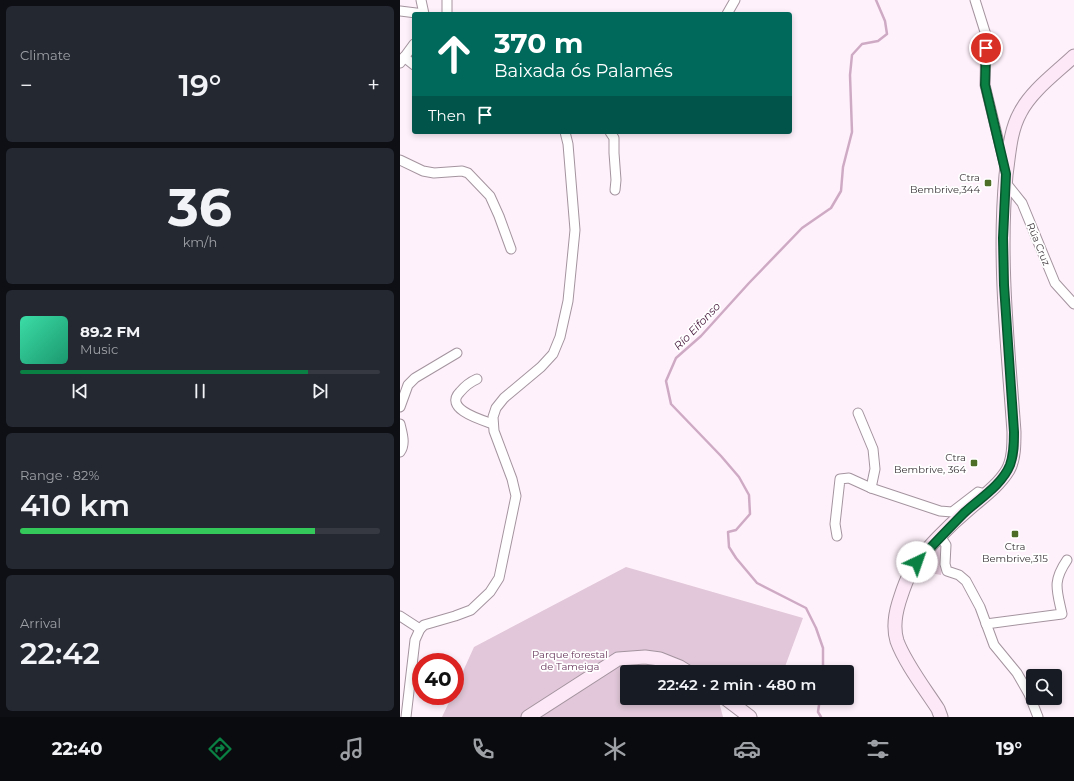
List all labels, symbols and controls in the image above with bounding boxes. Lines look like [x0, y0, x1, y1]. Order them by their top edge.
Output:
text: 370 m [494, 26, 583, 60]
icon: ahead [428, 28, 480, 80]
pin [969, 31, 1003, 65]
icon: arrive [975, 37, 997, 59]
text: Climate [20, 47, 71, 63]
text: Baixada ós Palamés [494, 60, 673, 82]
text: 19° [179, 67, 221, 104]
text: − [20, 72, 33, 99]
text: + [367, 72, 380, 99]
icon: arrive [474, 104, 496, 126]
text: Then [428, 106, 466, 125]
place label: Ctra Bembrive,344 [910, 171, 980, 196]
text: 36 [168, 176, 232, 239]
marker: Ctra Bembrive,344 [983, 178, 993, 188]
street label: Rúa Cruz [1024, 221, 1053, 268]
text: km/h [183, 234, 217, 250]
water label: Río Eifonso [671, 299, 723, 353]
text: 89.2 FM [80, 322, 140, 341]
text: Music [80, 341, 118, 357]
icon: previous [69, 380, 91, 402]
icon: pause [189, 380, 211, 402]
icon: next [309, 380, 331, 402]
place label: Ctra Bembrive, 364 [894, 451, 966, 476]
marker: Ctra Bembrive, 364 [969, 458, 979, 468]
text: Range · 82% [20, 467, 99, 483]
text: 410 km [20, 487, 130, 524]
marker: Ctra Bembrive,315 [1010, 529, 1020, 539]
place label: Ctra Bembrive,315 [982, 540, 1048, 565]
position arrow [896, 541, 938, 583]
text: Arrival [20, 615, 61, 631]
text: 22:42 [20, 635, 100, 672]
park label: Parque forestal de Tameiga [532, 648, 608, 673]
speed limit sign: 40 [412, 653, 464, 705]
map controls [1026, 669, 1062, 705]
button: search [1026, 669, 1062, 705]
text: 22:42 · 2 min · 480 m [658, 675, 816, 694]
icon: directions [206, 735, 234, 763]
icon: music [338, 735, 366, 763]
icon: phone [469, 735, 497, 763]
icon: climate [601, 735, 629, 763]
icon: car [733, 735, 761, 763]
icon: filters [864, 735, 892, 763]
text: 22:40 [52, 738, 102, 760]
text: 19° [996, 738, 1022, 760]

